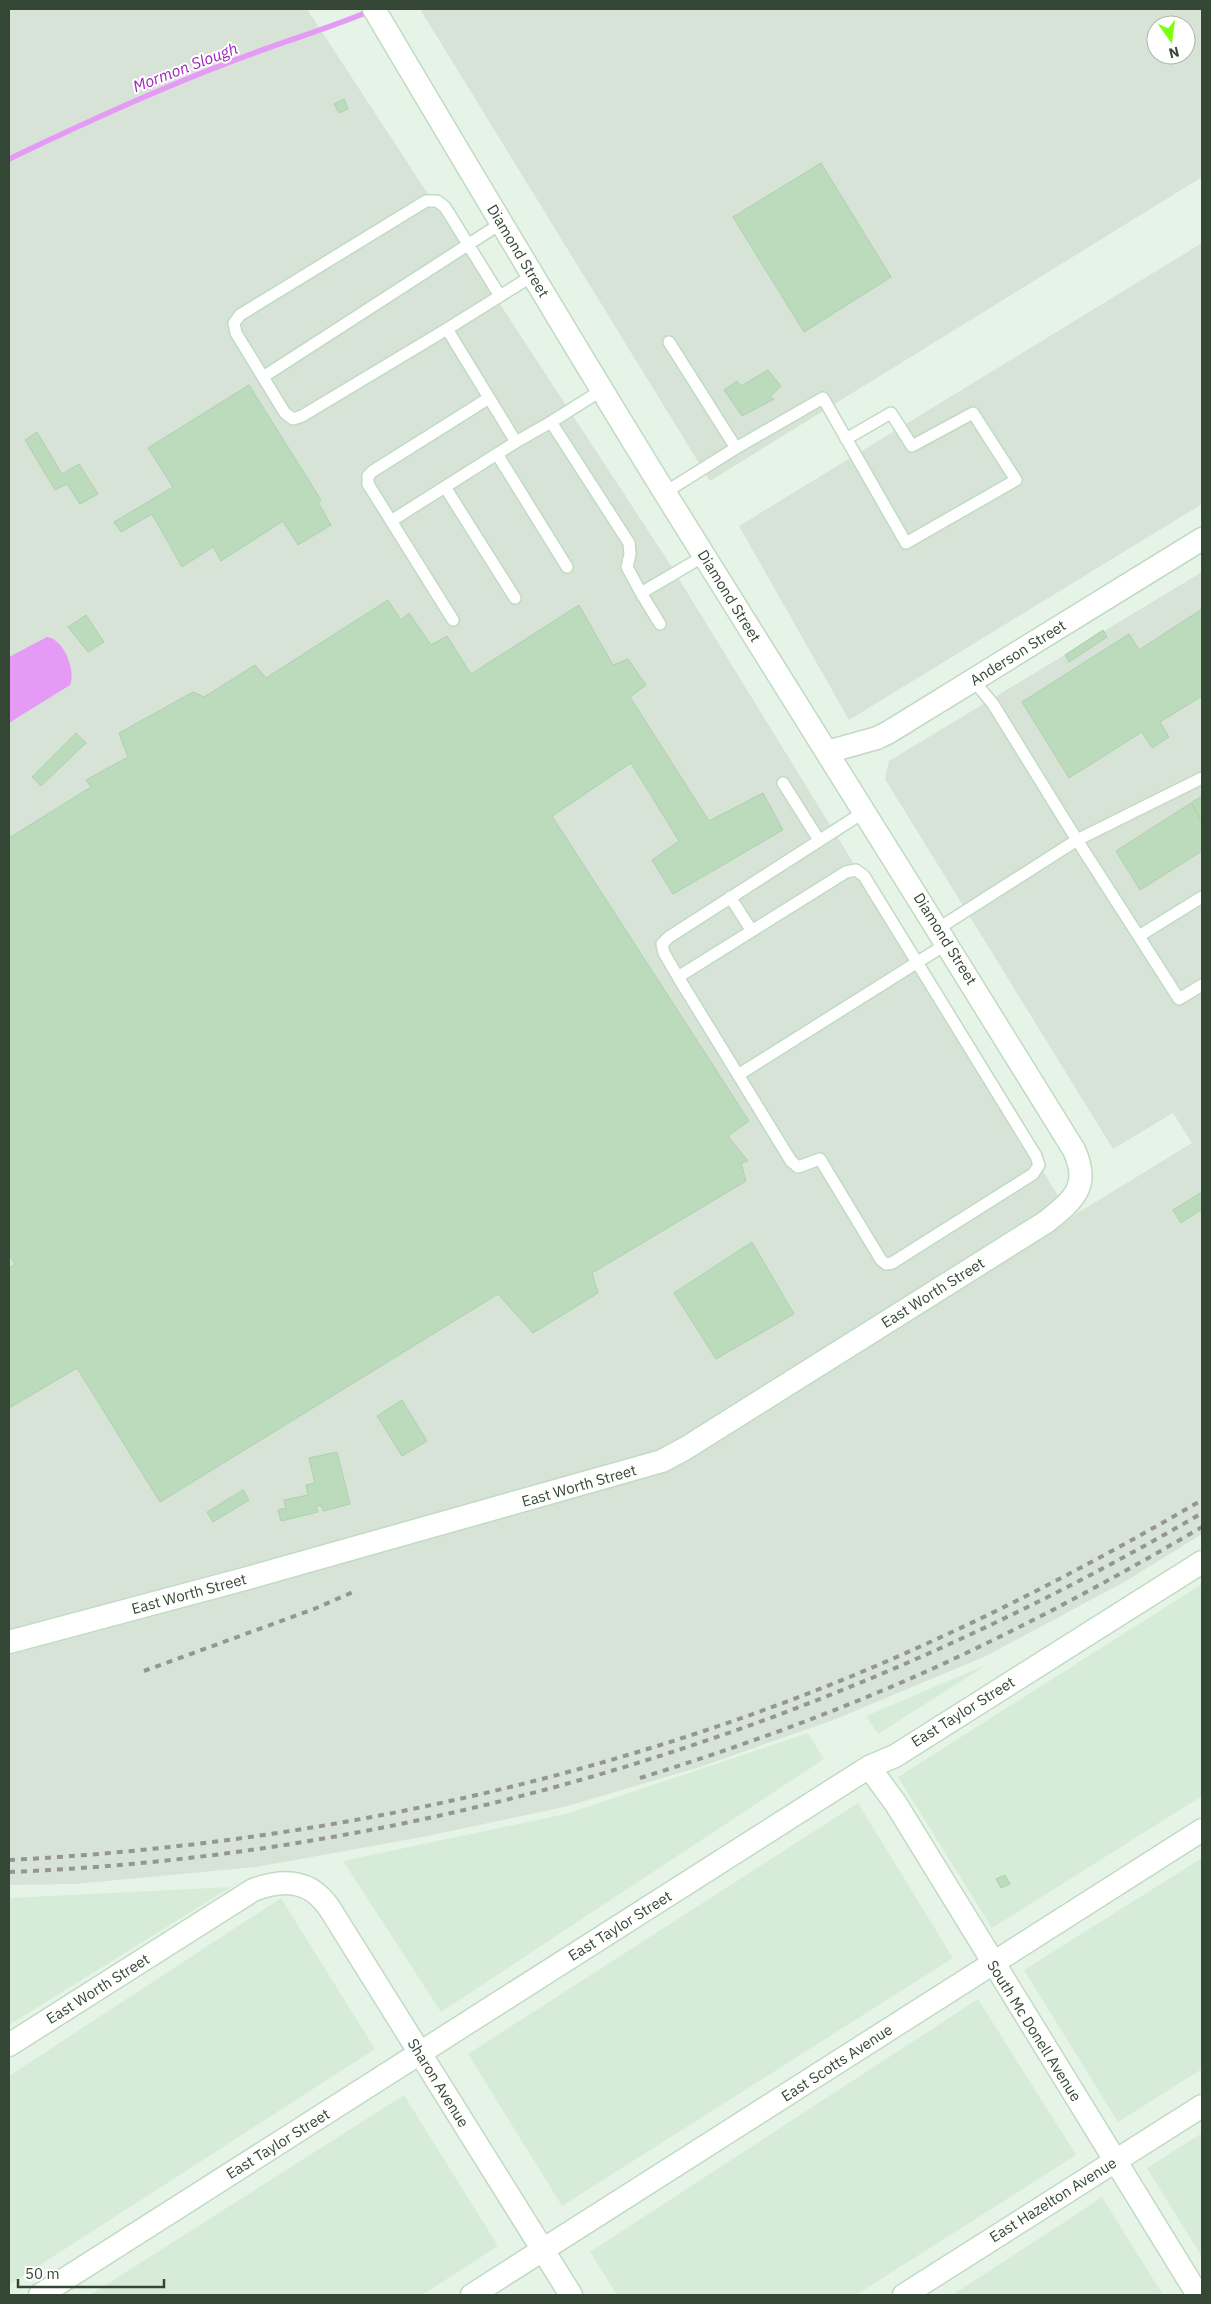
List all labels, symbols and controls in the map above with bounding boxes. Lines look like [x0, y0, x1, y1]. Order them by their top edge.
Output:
north arrow [1146, 15, 1196, 65]
water label: Mormon Slough [130, 38, 240, 96]
text: N [1167, 43, 1181, 63]
street label: Diamond Street [483, 201, 554, 301]
street label: Diamond Street [693, 546, 765, 645]
street label: Anderson Street [966, 616, 1069, 690]
street label: Diamond Street [909, 889, 981, 988]
street label: East Worth Street [878, 1253, 988, 1332]
street label: East Worth Street [519, 1460, 638, 1511]
street label: East Worth Street [129, 1569, 248, 1618]
street label: East Taylor Street [908, 1672, 1018, 1751]
street label: East Taylor Street [565, 1886, 675, 1965]
street label: East Worth Street [43, 1949, 153, 2028]
street label: South Mc Donell Avenue [983, 1957, 1086, 2105]
street label: East Scotts Avenue [778, 2020, 896, 2106]
street label: Sharon Avenue [404, 2035, 473, 2131]
street label: East Taylor Street [223, 2104, 333, 2183]
street label: East Hazelton Avenue [986, 2153, 1120, 2246]
scale bar [18, 2256, 164, 2288]
text: 50 m [25, 2264, 60, 2283]

